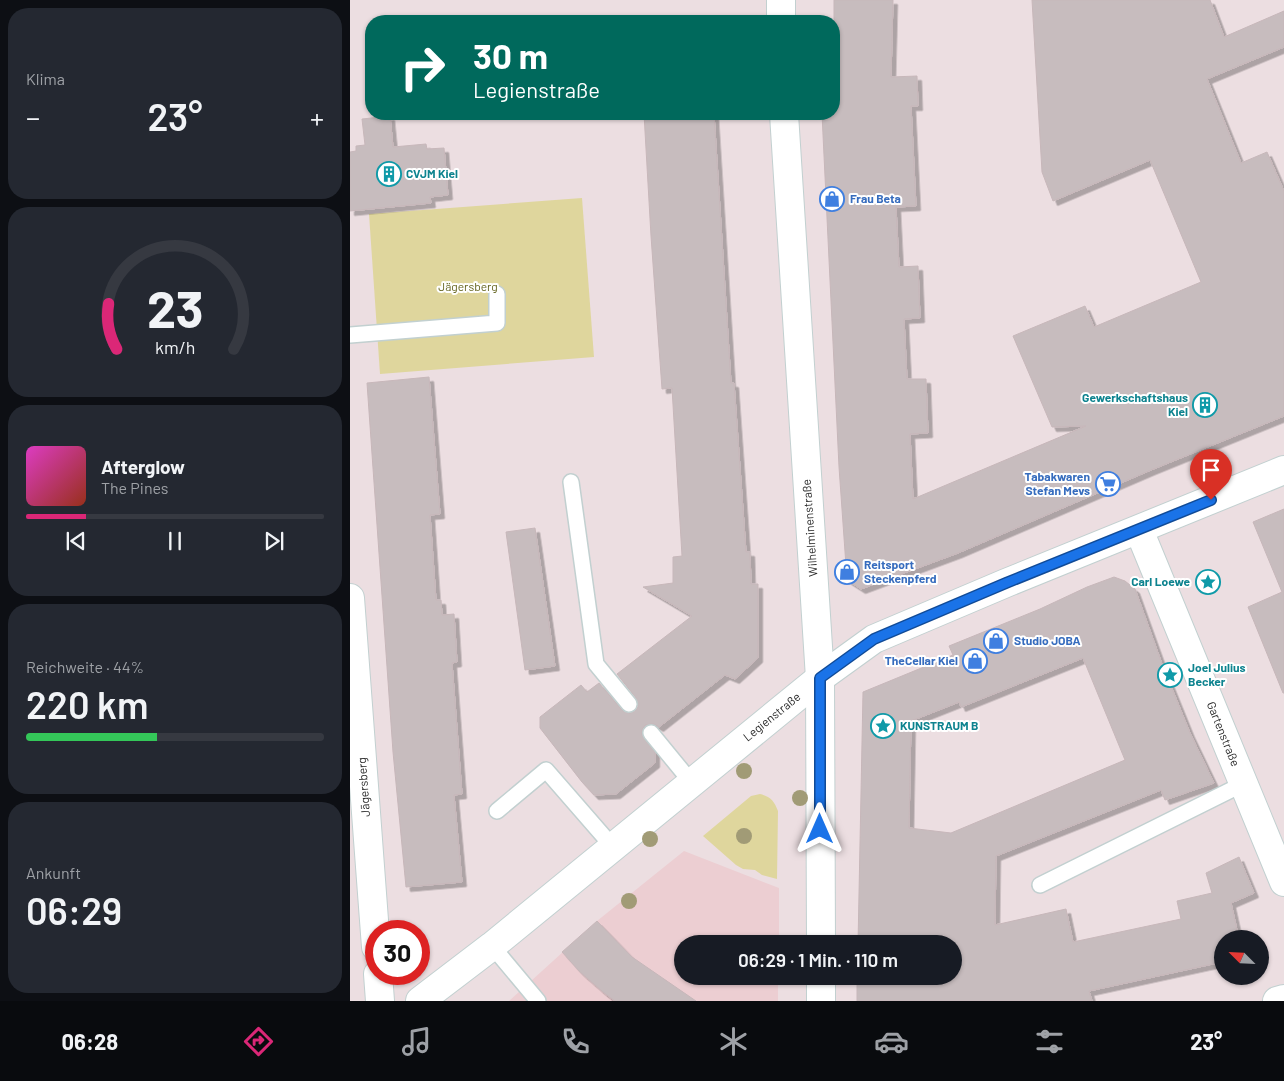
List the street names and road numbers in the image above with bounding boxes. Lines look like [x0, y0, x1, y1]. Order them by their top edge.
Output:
street label: Wilhelminenstraße [799, 479, 819, 577]
street label: Legienstraße [740, 689, 803, 743]
street label: Gartenstraße [1205, 699, 1243, 768]
street label: Jägersberg [354, 757, 372, 817]

